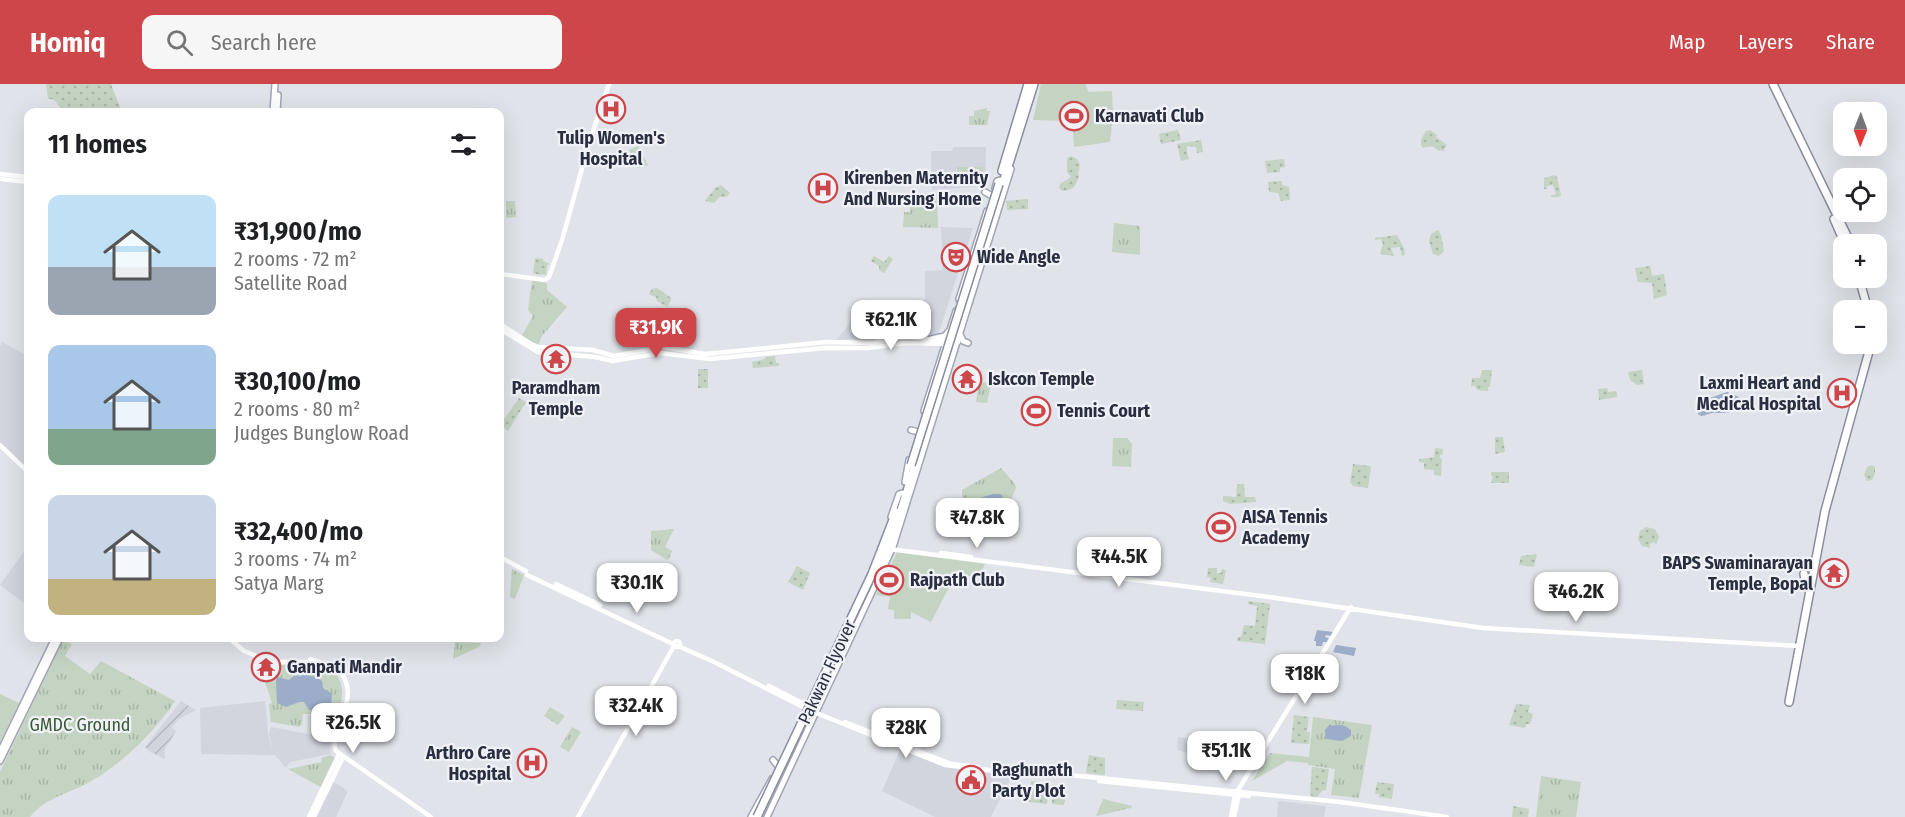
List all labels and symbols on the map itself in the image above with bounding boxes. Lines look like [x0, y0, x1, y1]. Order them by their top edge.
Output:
hospital icon: Tulip Women's Hospital [595, 93, 627, 125]
sports icon: Karnavati Club [1058, 100, 1090, 132]
north arrow [1833, 102, 1887, 156]
place label: Karnavati Club [1095, 105, 1204, 127]
place label: Tulip Women's Hospital [557, 127, 665, 170]
place label: Kirenben Maternity And Nursing Home [843, 167, 989, 210]
hospital icon: Kirenben Maternity And Nursing Home [807, 172, 839, 204]
theatre icon: Wide Angle [940, 241, 972, 273]
place label: Wide Angle [977, 246, 1060, 268]
pin: ₹62.1K [842, 300, 940, 351]
pin: ₹31.9K [607, 308, 705, 359]
temple icon: Paramdham Temple [540, 343, 572, 375]
temple icon: Iskcon Temple [951, 363, 983, 395]
place label: Iskcon Temple [988, 368, 1094, 390]
place label: Laxmi Heart and Medical Hospital [1697, 372, 1821, 415]
place label: Paramdham Temple [512, 377, 600, 420]
hospital icon: Laxmi Heart and Medical Hospital [1826, 377, 1858, 409]
sports icon: Tennis Court [1020, 395, 1052, 427]
place label: Tennis Court [1057, 400, 1151, 422]
pin: ₹47.8K [928, 498, 1026, 549]
place label: AISA Tennis Academy [1241, 506, 1328, 549]
sports icon: AISA Tennis Academy [1205, 511, 1237, 543]
pin: ₹44.5K [1070, 537, 1168, 588]
place label: BAPS Swaminarayan Temple, Bopal [1662, 552, 1813, 595]
temple icon: BAPS Swaminarayan Temple, Bopal [1818, 557, 1850, 589]
pin: ₹30.1K [588, 563, 686, 614]
sports icon: Rajpath Club [873, 564, 905, 596]
place label: Rajpath Club [910, 569, 1005, 591]
pin: ₹46.2K [1527, 572, 1625, 623]
street label: Pakwan Flyover [793, 616, 861, 728]
temple icon: Ganpati Mandir [250, 651, 282, 683]
pin: ₹18K [1269, 654, 1341, 705]
place label: Ganpati Mandir [287, 656, 402, 678]
pin: ₹32.4K [587, 686, 685, 737]
pin: ₹26.5K [304, 703, 402, 754]
pin: ₹28K [870, 708, 942, 759]
park label: GMDC Ground [29, 714, 131, 736]
pin: ₹51.1K [1177, 731, 1275, 782]
place label: Arthro Care Hospital [425, 742, 511, 785]
hospital icon: Arthro Care Hospital [516, 747, 548, 779]
place label: Raghunath Party Plot [992, 759, 1073, 802]
public building icon: Raghunath Party Plot [955, 764, 987, 796]

